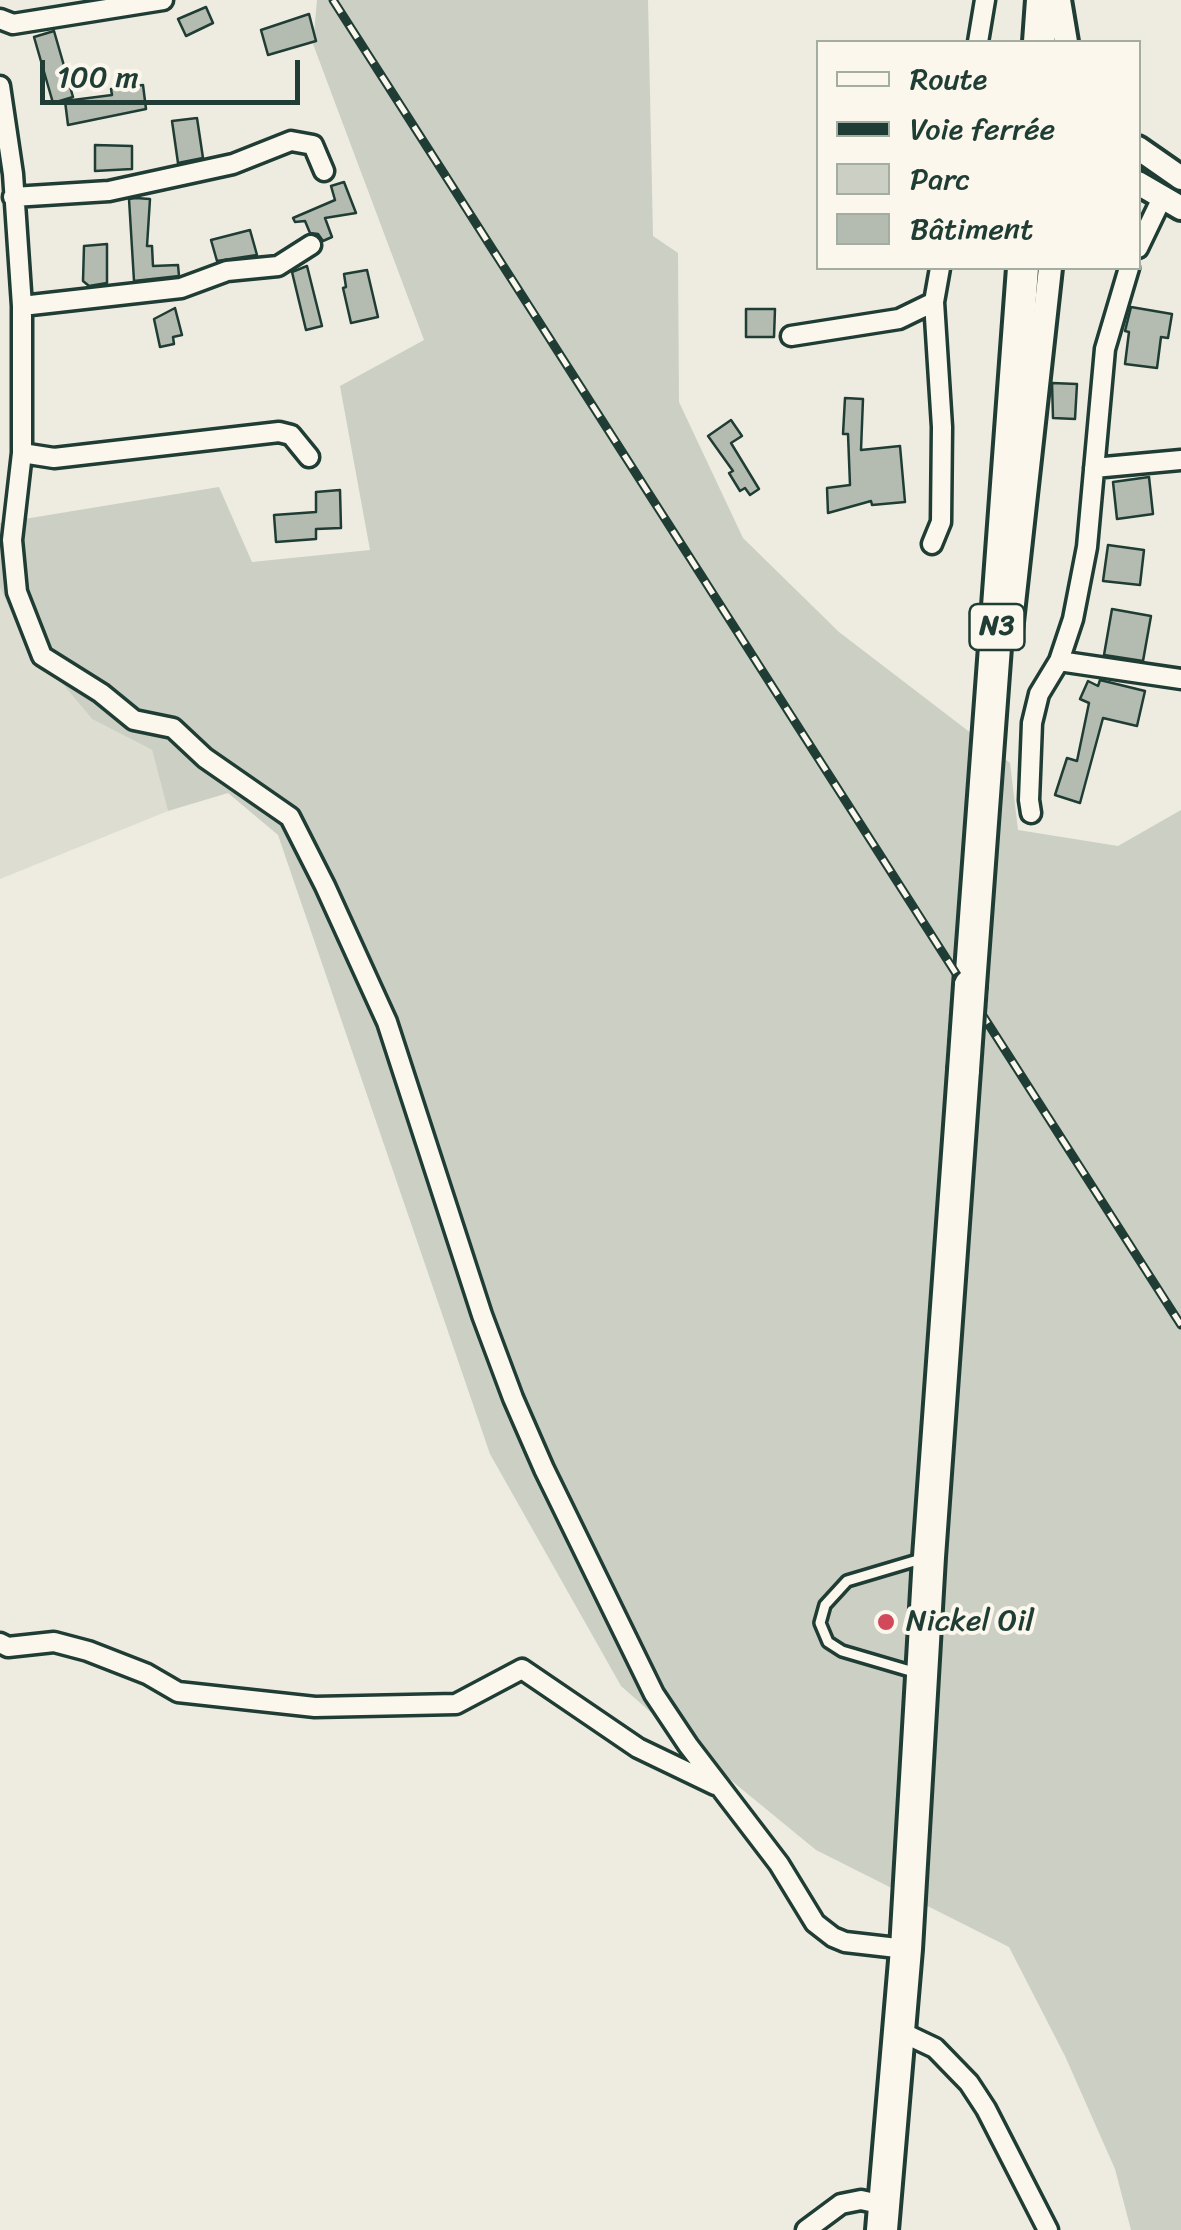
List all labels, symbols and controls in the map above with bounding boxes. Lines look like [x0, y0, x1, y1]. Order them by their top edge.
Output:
scale bar [45, 40, 305, 102]
legend [816, 40, 1141, 270]
text: 100 m [57, 50, 139, 104]
text: Route [910, 52, 987, 106]
text: Voie ferrée [910, 102, 1055, 156]
text: Parc [910, 152, 971, 206]
text: Bâtiment [910, 202, 1033, 256]
road number: N3 [970, 604, 1024, 650]
place label: Nickel Oil [906, 1604, 1034, 1640]
marker: Nickel Oil [875, 1611, 897, 1633]

